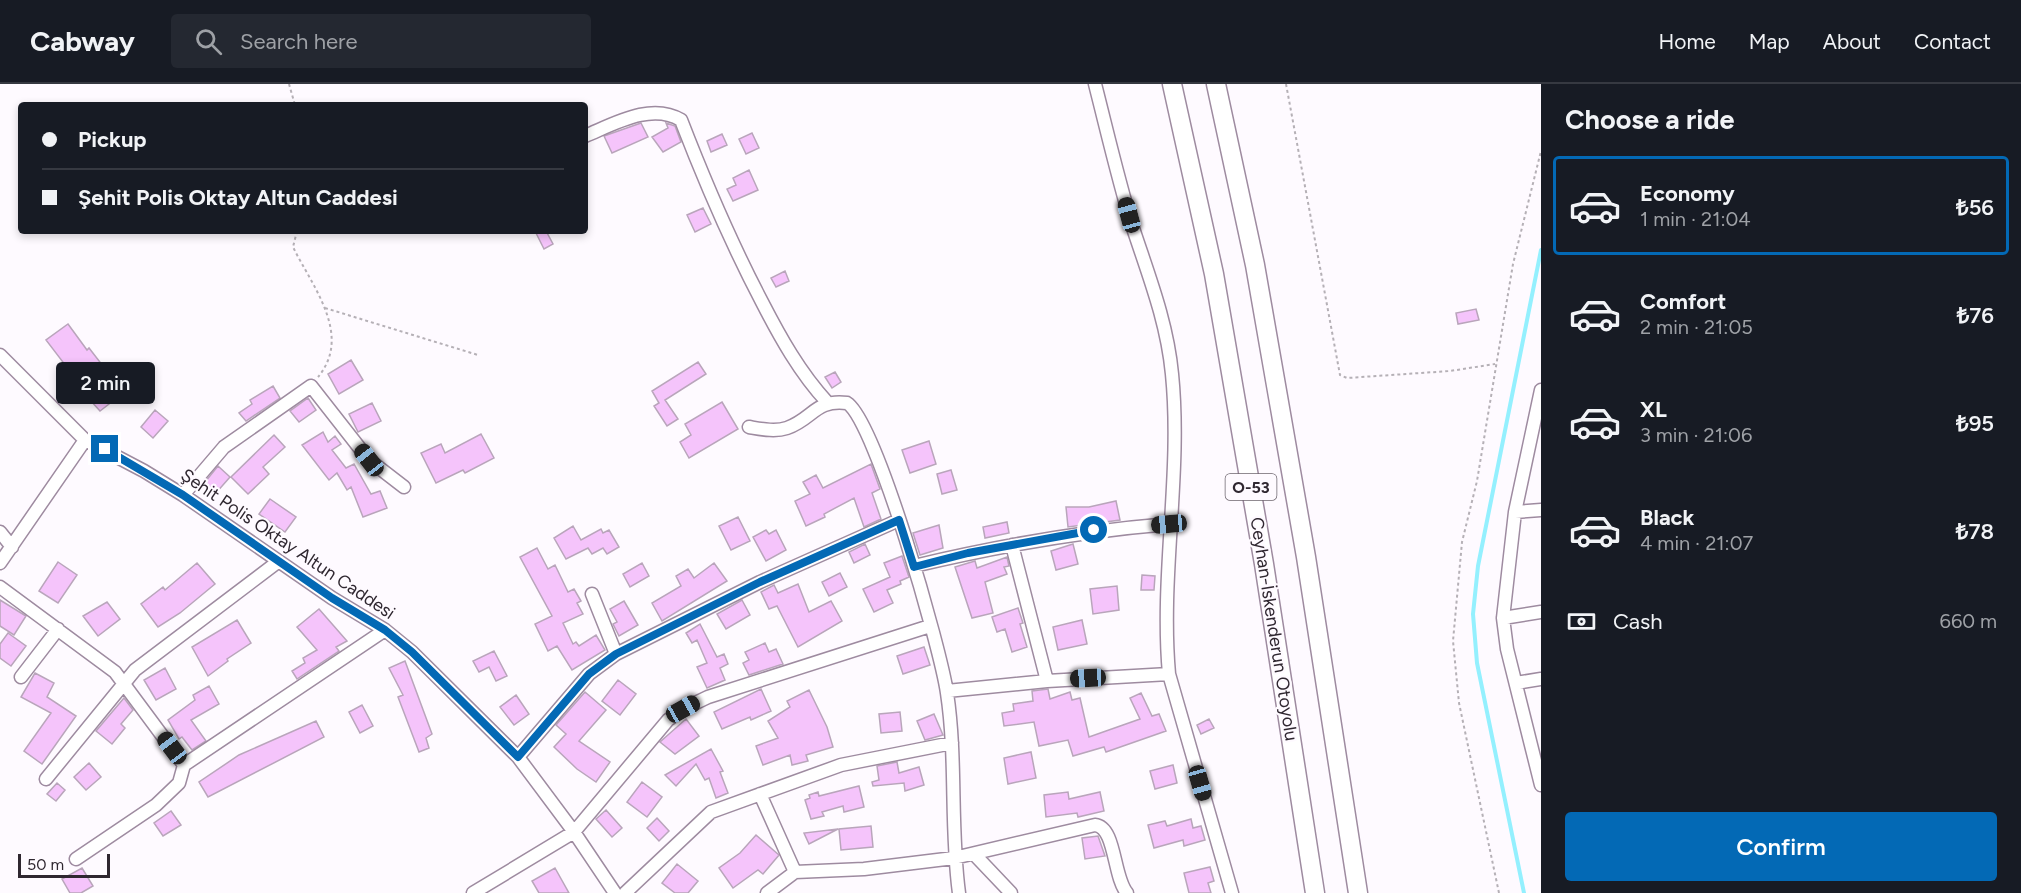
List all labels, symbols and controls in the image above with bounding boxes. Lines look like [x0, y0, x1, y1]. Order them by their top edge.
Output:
search box [171, 14, 591, 68]
text: Cabway [30, 24, 135, 58]
icon: search [192, 25, 225, 58]
text: Search here [240, 28, 357, 55]
text: Home [1659, 29, 1716, 54]
text: Map [1749, 29, 1790, 54]
text: About [1823, 29, 1881, 54]
text: Contact [1914, 29, 1991, 54]
text: Choose a ride [1565, 103, 1734, 136]
text: Pickup [78, 126, 147, 153]
icon: car [1568, 179, 1622, 233]
text: Economy [1640, 180, 1735, 207]
text: Şehit Polis Oktay Altun Caddesi [78, 184, 398, 211]
text: ₺56 [1956, 194, 1994, 221]
car [1116, 195, 1142, 235]
text: 1 min · 21:04 [1640, 207, 1751, 231]
icon: car [1568, 287, 1622, 341]
text: Comfort [1640, 288, 1726, 315]
text: ₺76 [1957, 302, 1994, 329]
text: 2 min · 21:05 [1640, 315, 1753, 339]
callout: 2 min [56, 362, 154, 404]
text: 2 min [81, 371, 130, 395]
icon: car [1568, 395, 1622, 449]
text: XL [1640, 396, 1667, 423]
text: ₺95 [1956, 410, 1994, 437]
text: 3 min · 21:06 [1640, 423, 1752, 447]
route end [91, 435, 118, 462]
car [351, 440, 387, 480]
street label: Şehit Polis Oktay Altun Caddesi [177, 464, 399, 624]
road number: O-53 [1226, 474, 1276, 500]
icon: car [1568, 503, 1622, 557]
text: Black [1640, 504, 1694, 531]
car [1150, 513, 1188, 535]
route start [1080, 516, 1107, 543]
street label: Ceyhan-İskenderun Otoyolu [1245, 516, 1303, 742]
text: ₺78 [1956, 518, 1994, 545]
text: 4 min · 21:07 [1640, 531, 1753, 555]
icon: cash [1565, 605, 1598, 638]
text: Cash [1613, 608, 1663, 635]
text: 660 m [1940, 609, 1997, 633]
car [1070, 668, 1106, 688]
car [663, 692, 703, 726]
car [154, 728, 190, 768]
car [1186, 763, 1214, 803]
button: Confirm [1565, 812, 1997, 881]
scale bar [18, 851, 110, 878]
text: 50 m [27, 855, 64, 874]

